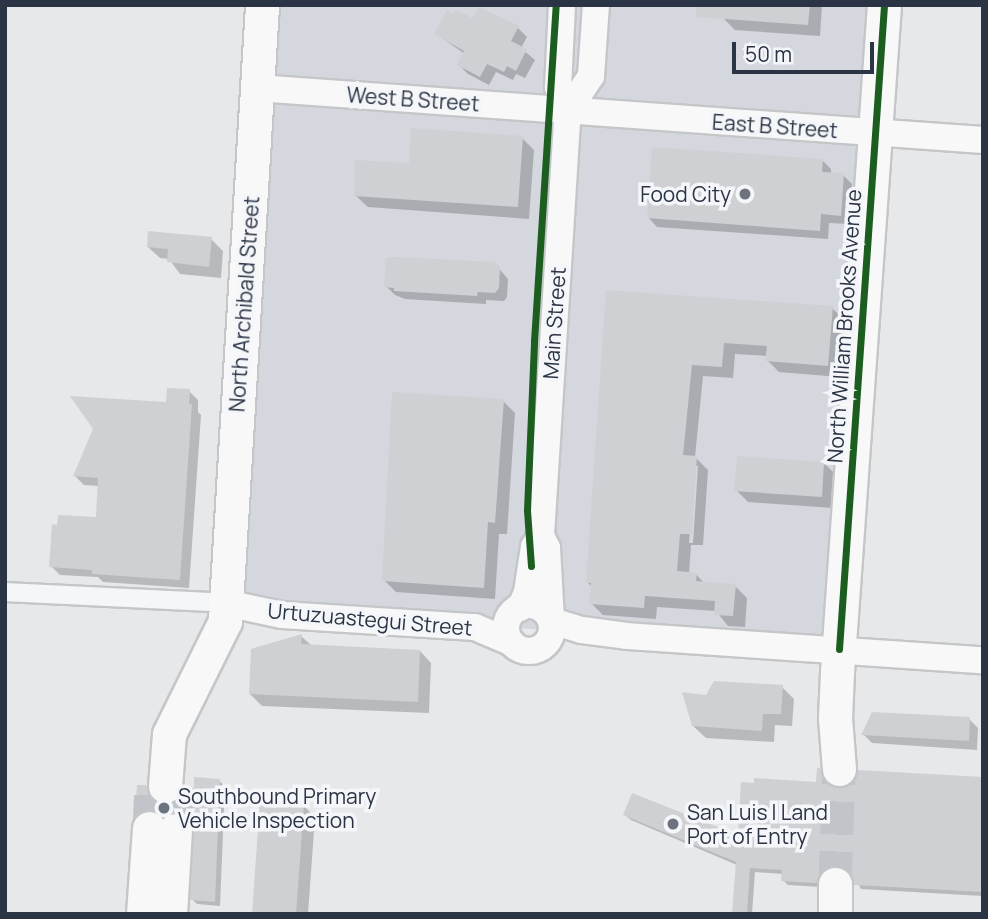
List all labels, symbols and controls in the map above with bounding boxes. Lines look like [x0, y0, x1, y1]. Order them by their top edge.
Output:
scale bar [736, 28, 878, 72]
text: 50 m [745, 40, 792, 68]
street label: West B Street [346, 82, 480, 116]
street label: East B Street [711, 109, 839, 143]
place label: Food City [640, 181, 731, 207]
marker: Food City [737, 186, 753, 202]
street label: North William Brooks Avenue [822, 188, 866, 464]
street label: North Archibald Street [224, 195, 264, 413]
street label: Main Street [538, 266, 570, 380]
street label: Urtuzuastegui Street [267, 597, 473, 641]
place label: Southbound Primary Vehicle Inspection [178, 783, 376, 833]
place label: San Luis I Land Port of Entry [687, 799, 828, 849]
marker: Southbound Primary Vehicle Inspection [156, 800, 172, 816]
marker: San Luis I Land Port of Entry [665, 816, 681, 832]

